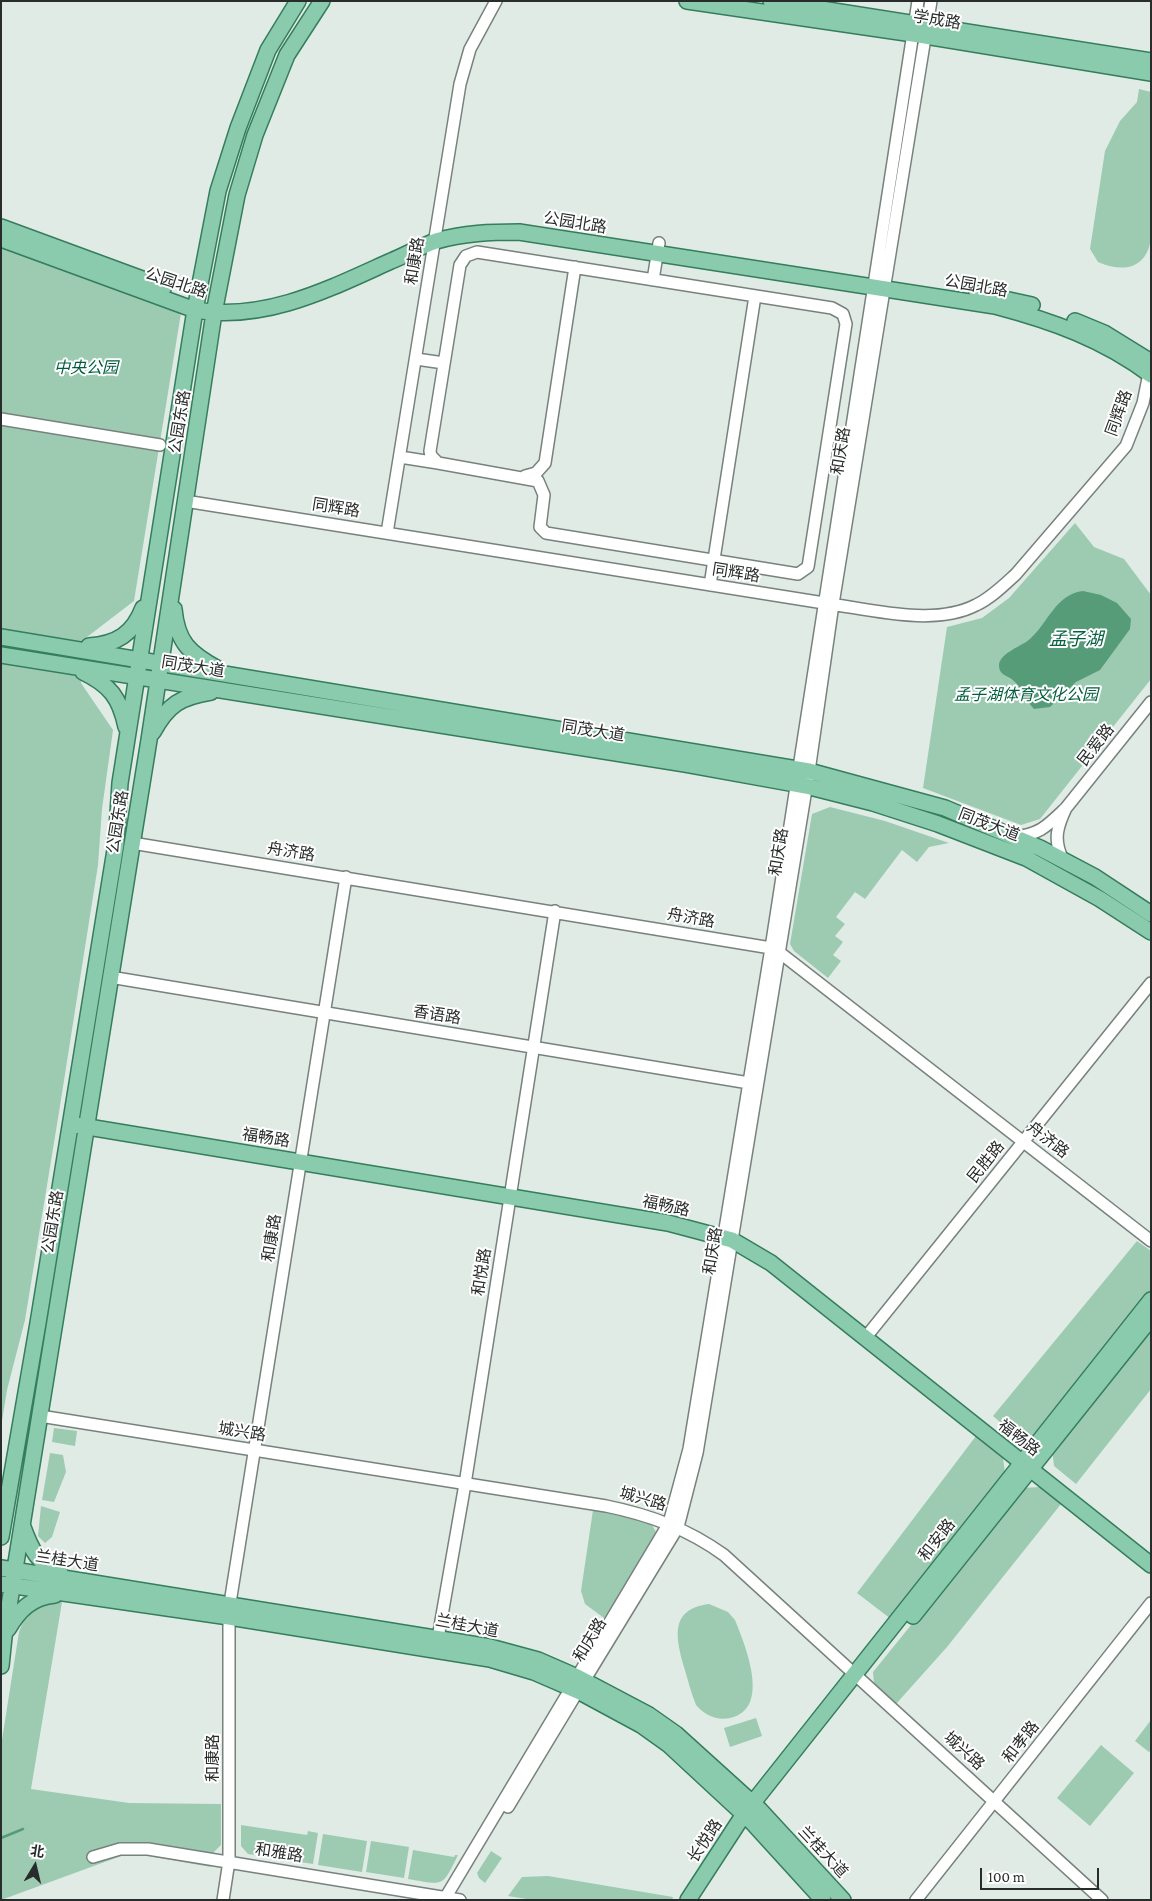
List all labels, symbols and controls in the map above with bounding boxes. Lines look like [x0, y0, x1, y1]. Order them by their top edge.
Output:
street label: 学成路 [912, 7, 962, 33]
street label: 公园北路 [542, 209, 608, 237]
street label: 和康路 [402, 236, 428, 286]
street label: 公园北路 [143, 264, 209, 302]
street label: 公园北路 [943, 271, 1009, 301]
park label: 中央公园 [54, 358, 118, 378]
street label: 同辉路 [1102, 387, 1136, 439]
street label: 公园东路 [166, 389, 194, 455]
street label: 和庆路 [828, 426, 854, 476]
street label: 同辉路 [311, 495, 361, 521]
street label: 同辉路 [711, 560, 761, 586]
water label: 孟子湖 [1049, 628, 1103, 650]
street label: 同茂大道 [160, 653, 226, 681]
park label: 孟子湖体育文化公园 [954, 685, 1098, 705]
street label: 同茂大道 [560, 717, 626, 745]
street label: 民爱路 [1074, 720, 1118, 770]
street label: 公园东路 [104, 789, 132, 855]
street label: 同茂大道 [956, 805, 1022, 845]
street label: 和庆路 [766, 827, 792, 877]
street label: 舟济路 [266, 839, 316, 865]
street label: 舟济路 [666, 904, 716, 932]
street label: 香语路 [412, 1002, 462, 1028]
street label: 舟济路 [1023, 1118, 1073, 1162]
street label: 福畅路 [241, 1125, 291, 1151]
street label: 民胜路 [963, 1137, 1009, 1187]
street label: 公园东路 [39, 1189, 67, 1255]
street label: 福畅路 [641, 1192, 691, 1220]
street label: 和康路 [259, 1213, 285, 1263]
street label: 和庆路 [700, 1226, 726, 1276]
street label: 和悦路 [469, 1247, 495, 1297]
street label: 福畅路 [994, 1416, 1044, 1460]
street label: 城兴路 [217, 1419, 267, 1445]
street label: 城兴路 [617, 1483, 669, 1515]
street label: 和安路 [915, 1515, 959, 1565]
street label: 兰桂大道 [34, 1547, 100, 1575]
street label: 兰桂大道 [434, 1610, 500, 1642]
street label: 和庆路 [569, 1614, 611, 1666]
street label: 和孝路 [999, 1717, 1043, 1767]
street label: 城兴路 [940, 1728, 988, 1774]
street label: 和康路 [203, 1734, 223, 1782]
street label: 长悦路 [684, 1816, 726, 1866]
street label: 兰桂大道 [794, 1822, 852, 1882]
street label: 和雅路 [254, 1840, 304, 1866]
north arrow [10, 1841, 60, 1891]
text: 北 [29, 1842, 46, 1860]
scale bar [982, 1858, 1101, 1890]
text: 100 m [988, 1869, 1025, 1885]

